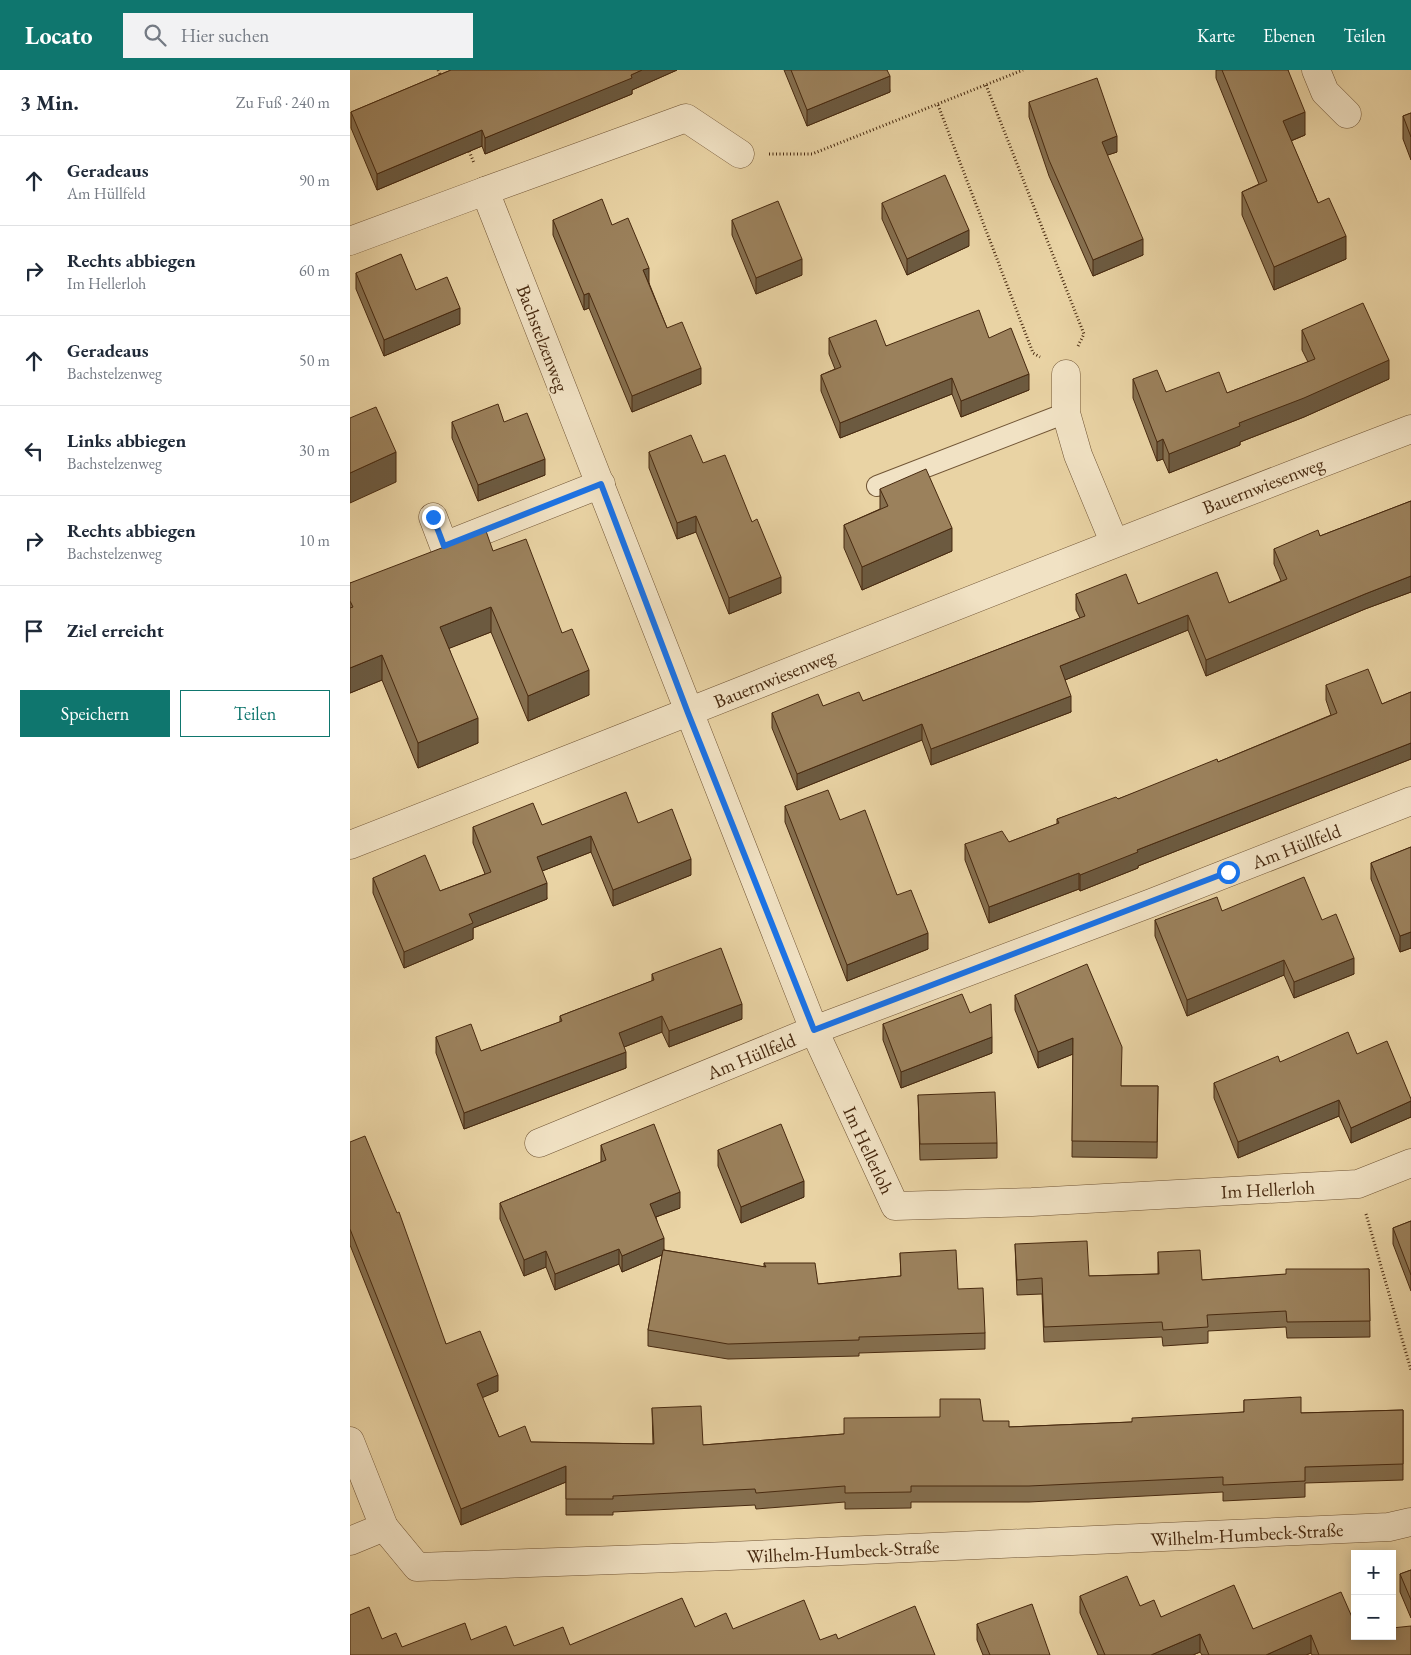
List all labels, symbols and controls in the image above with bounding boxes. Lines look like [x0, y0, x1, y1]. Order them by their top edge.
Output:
search box [123, 13, 473, 58]
text: Locato [25, 20, 93, 51]
icon: search [141, 21, 169, 49]
text: Hier suchen [181, 23, 269, 48]
text: Karte [1197, 24, 1235, 47]
text: Ebenen [1263, 24, 1316, 47]
text: Teilen [1344, 24, 1386, 47]
text: 3 Min. [20, 89, 79, 116]
text: Zu Fuß · 240 m [236, 92, 330, 113]
text: Geradeaus [67, 158, 149, 183]
icon: ahead [20, 167, 48, 195]
text: 90 m [299, 170, 330, 191]
text: Am Hüllfeld [67, 183, 146, 204]
text: Rechts abbiegen [67, 248, 196, 273]
icon: right [20, 257, 48, 285]
text: 60 m [299, 260, 330, 281]
text: Im Hellerloh [67, 273, 146, 294]
street label: Bachstelzenweg [511, 281, 575, 396]
text: Geradeaus [67, 338, 149, 363]
icon: ahead [20, 347, 48, 375]
text: 50 m [299, 350, 330, 371]
text: Bachstelzenweg [67, 363, 162, 384]
text: Links abbiegen [67, 428, 186, 453]
icon: left [20, 437, 48, 465]
text: 30 m [299, 440, 330, 461]
street label: Bauernwiesenweg [1199, 451, 1328, 520]
text: Bachstelzenweg [67, 453, 162, 474]
route end [422, 506, 445, 529]
text: Rechts abbiegen [67, 518, 196, 543]
icon: right [20, 527, 48, 555]
text: 10 m [299, 530, 330, 551]
text: Bachstelzenweg [67, 543, 162, 564]
icon: arrive [20, 617, 48, 645]
text: Ziel erreicht [67, 618, 164, 643]
street label: Bauernwiesenweg [710, 643, 839, 714]
button: Speichern [20, 690, 170, 737]
button: Teilen [180, 690, 330, 737]
street label: Am Hüllfeld [1247, 818, 1345, 875]
route start [1217, 861, 1240, 884]
street label: Am Hüllfeld [702, 1027, 800, 1086]
street label: Im Hellerloh [837, 1102, 900, 1198]
street label: Im Hellerloh [1220, 1175, 1316, 1204]
street label: Wilhelm-Humbeck-Straße [1150, 1517, 1344, 1552]
street label: Wilhelm-Humbeck-Straße [746, 1534, 940, 1569]
map controls [1351, 1550, 1396, 1640]
button: + [1351, 1550, 1396, 1595]
button: − [1351, 1595, 1396, 1640]

